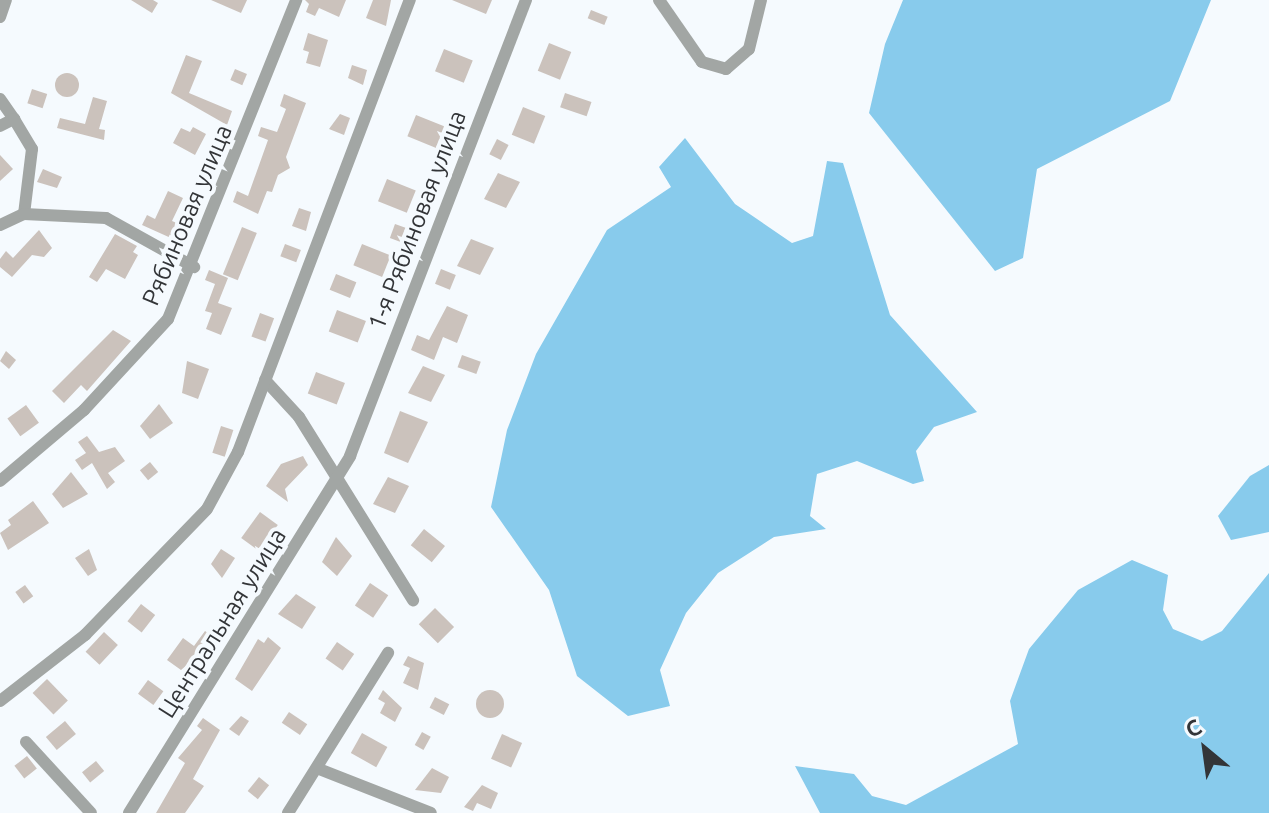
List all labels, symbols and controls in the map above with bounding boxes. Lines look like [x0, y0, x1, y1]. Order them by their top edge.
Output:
street label: 1-я Рябиновая улица [362, 106, 472, 334]
street label: Рябиновая улица [136, 120, 238, 310]
street label: Центральная улица [152, 523, 292, 723]
north arrow [1165, 709, 1245, 789]
text: С [1181, 713, 1205, 742]

